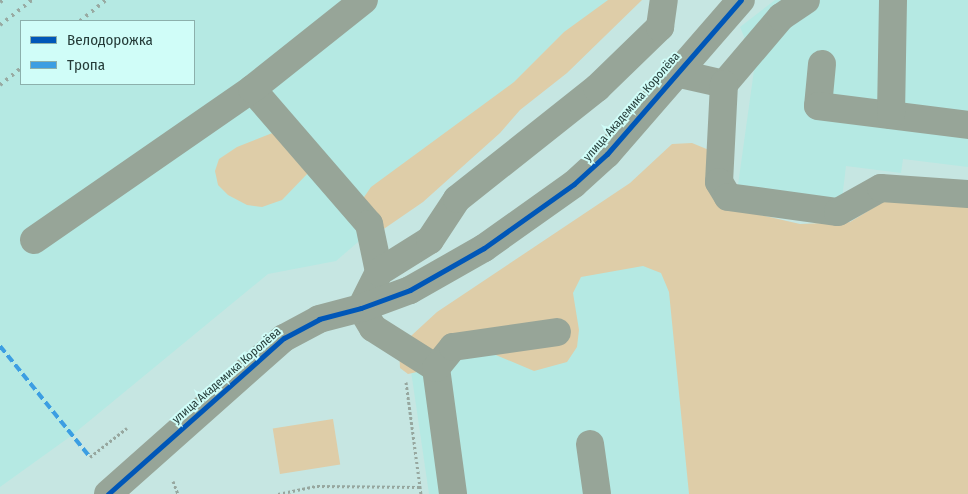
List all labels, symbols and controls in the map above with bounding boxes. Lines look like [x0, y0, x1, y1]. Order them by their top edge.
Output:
legend [20, 20, 195, 85]
text: Велодорожка [67, 31, 153, 49]
street label: улица Академика Королёва [581, 50, 683, 164]
text: Тропа [67, 56, 105, 74]
street label: улица Академика Королёва [170, 325, 284, 427]

